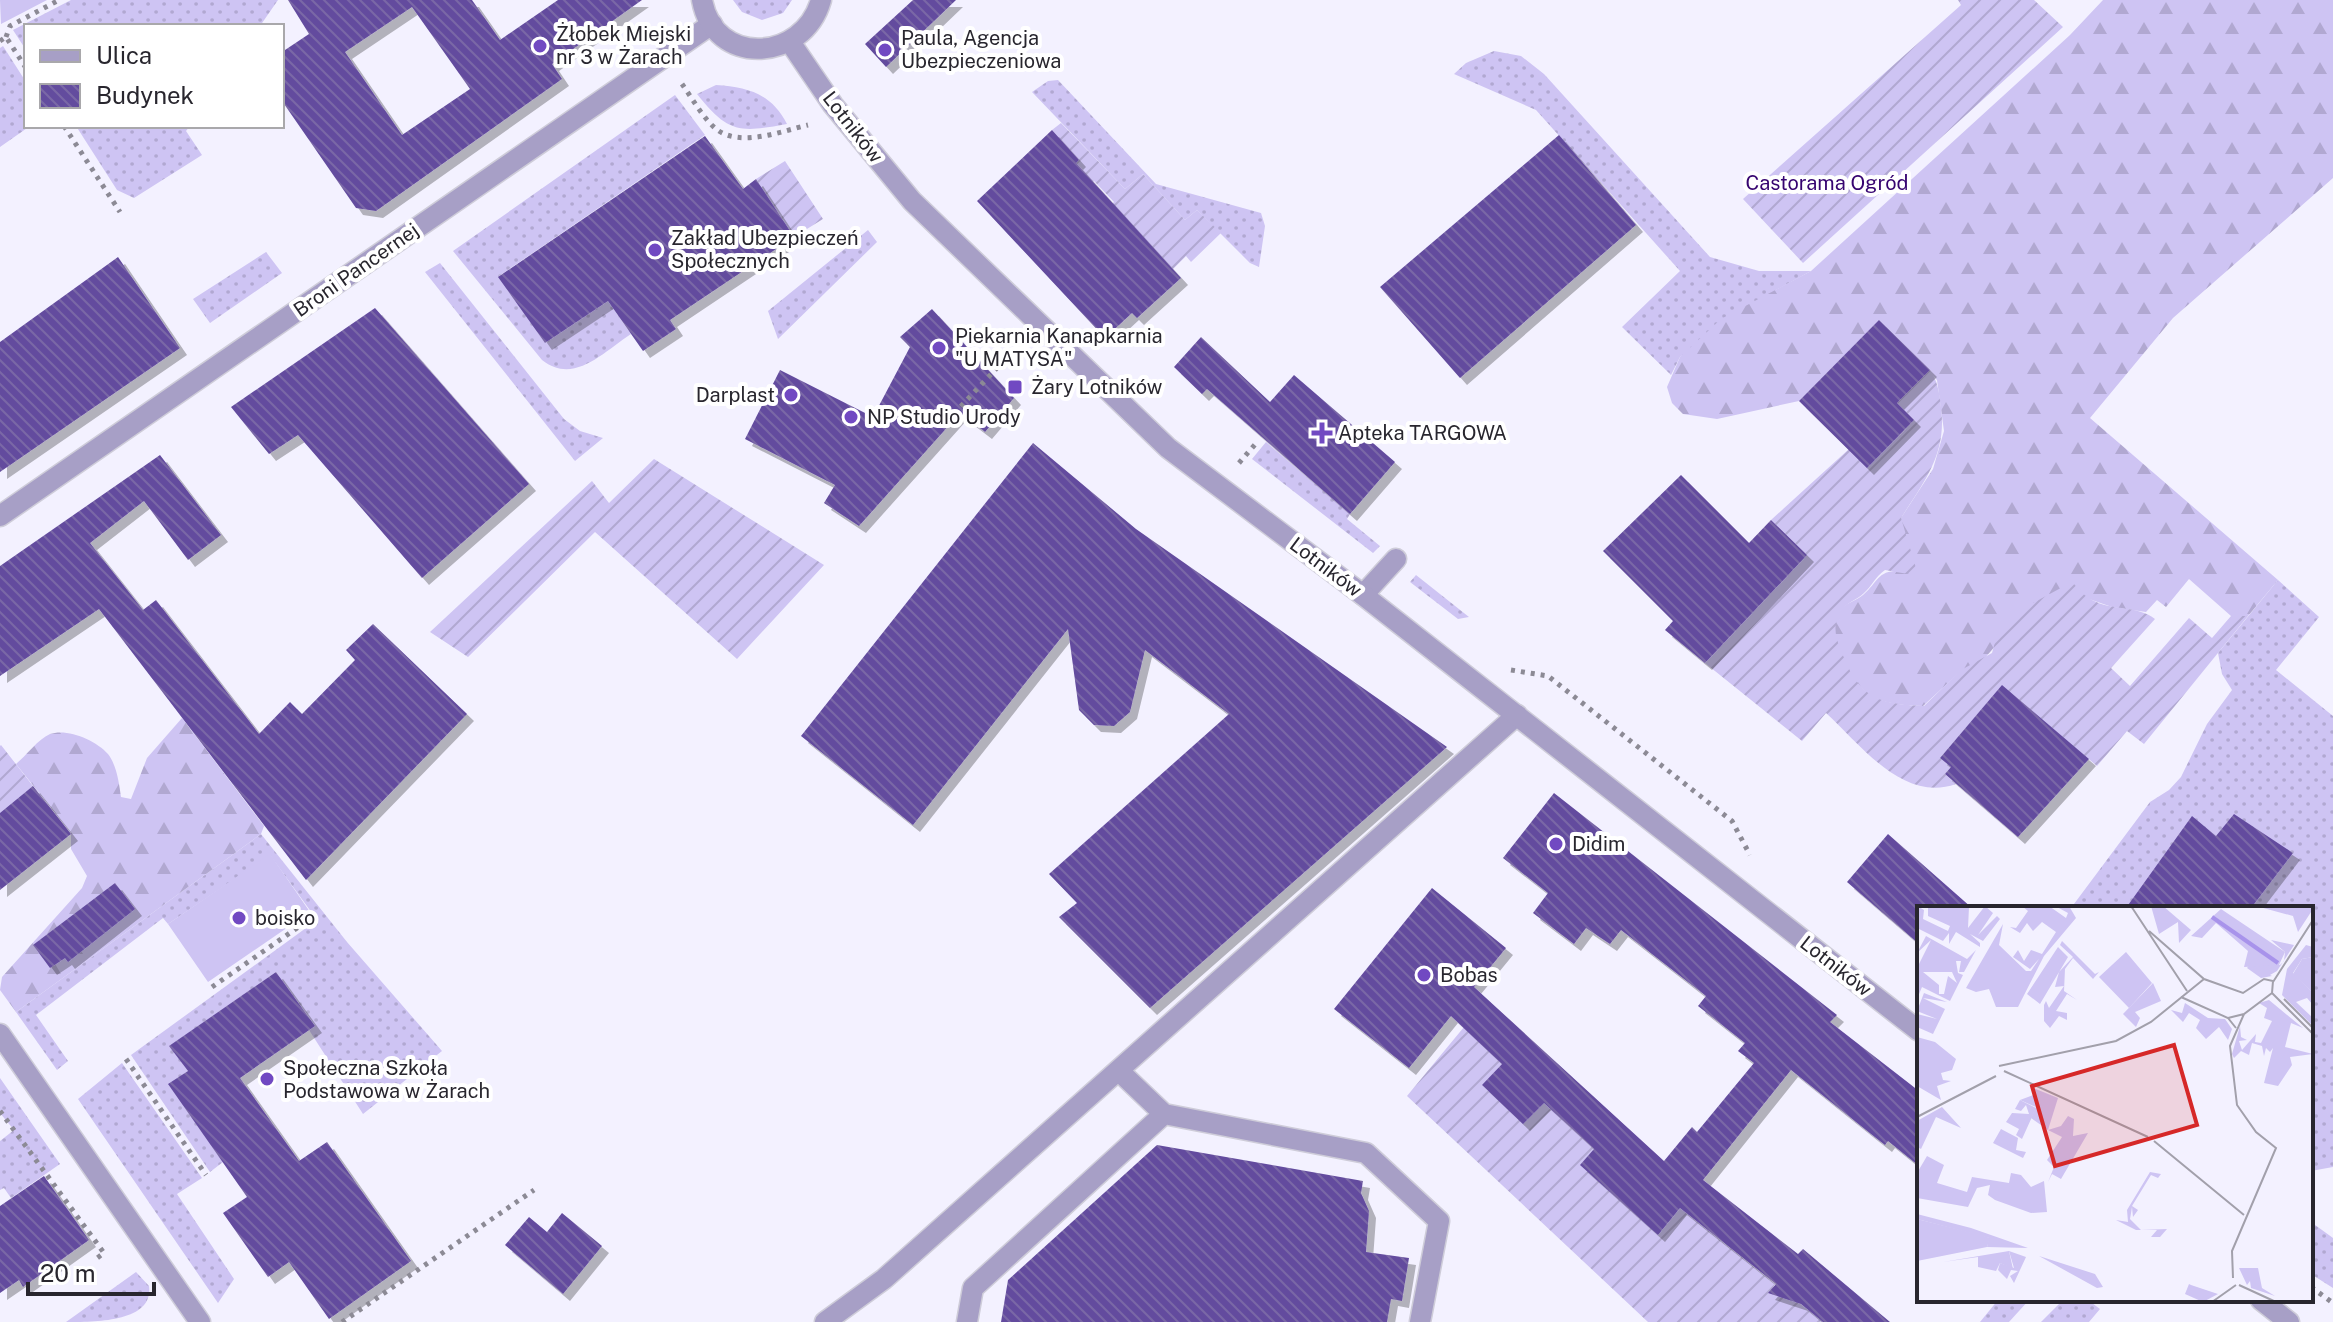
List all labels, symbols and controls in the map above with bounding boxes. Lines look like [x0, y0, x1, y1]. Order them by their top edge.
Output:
place label: Żłobek Miejski nr 3 w Żarach [556, 22, 691, 69]
legend [24, 24, 284, 128]
place label: Paula, Agencja Ubezpieczeniowa [901, 26, 1061, 73]
marker: Żłobek Miejski nr 3 w Żarach [531, 37, 549, 55]
text: Ulica [96, 41, 152, 69]
marker: Paula, Agencja Ubezpieczeniowa [876, 41, 894, 59]
text: Budynek [96, 81, 194, 109]
street label: Lotników [818, 87, 889, 168]
park label: Castorama Ogród [1746, 171, 1908, 195]
street label: Broni Pancernej [289, 218, 423, 322]
place label: Zakład Ubezpieczeń Społecznych [671, 226, 859, 273]
marker: Zakład Ubezpieczeń Społecznych [646, 241, 664, 259]
place label: Piekarnia Kanapkarnia "U MATYSA" [955, 324, 1163, 371]
marker: Piekarnia Kanapkarnia "U MATYSA" [930, 339, 948, 357]
place label: Żary Lotników [1031, 375, 1163, 399]
marker: Żary Lotników [1006, 378, 1024, 396]
place label: Darplast [696, 383, 775, 407]
marker: Darplast [782, 386, 800, 404]
place label: NP Studio Urody [867, 405, 1021, 429]
marker: NP Studio Urody [842, 408, 860, 426]
place label: Apteka TARGOWA [1338, 421, 1507, 445]
marker: Apteka TARGOWA [1313, 424, 1331, 442]
street label: Lotników [1285, 532, 1367, 602]
place label: Didim [1572, 832, 1625, 856]
marker: Didim [1547, 835, 1565, 853]
place label: boisko [255, 906, 315, 930]
inset map [1917, 906, 2313, 1302]
marker: boisko [230, 909, 248, 927]
street label: Lotników [1796, 931, 1877, 1002]
place label: Bobas [1440, 963, 1498, 987]
marker: Bobas [1415, 966, 1433, 984]
place label: Społeczna Szkoła Podstawowa w Żarach [283, 1056, 490, 1103]
marker: Społeczna Szkoła Podstawowa w Żarach [258, 1070, 276, 1088]
scale bar [28, 1246, 154, 1296]
text: 20 m [40, 1259, 96, 1287]

